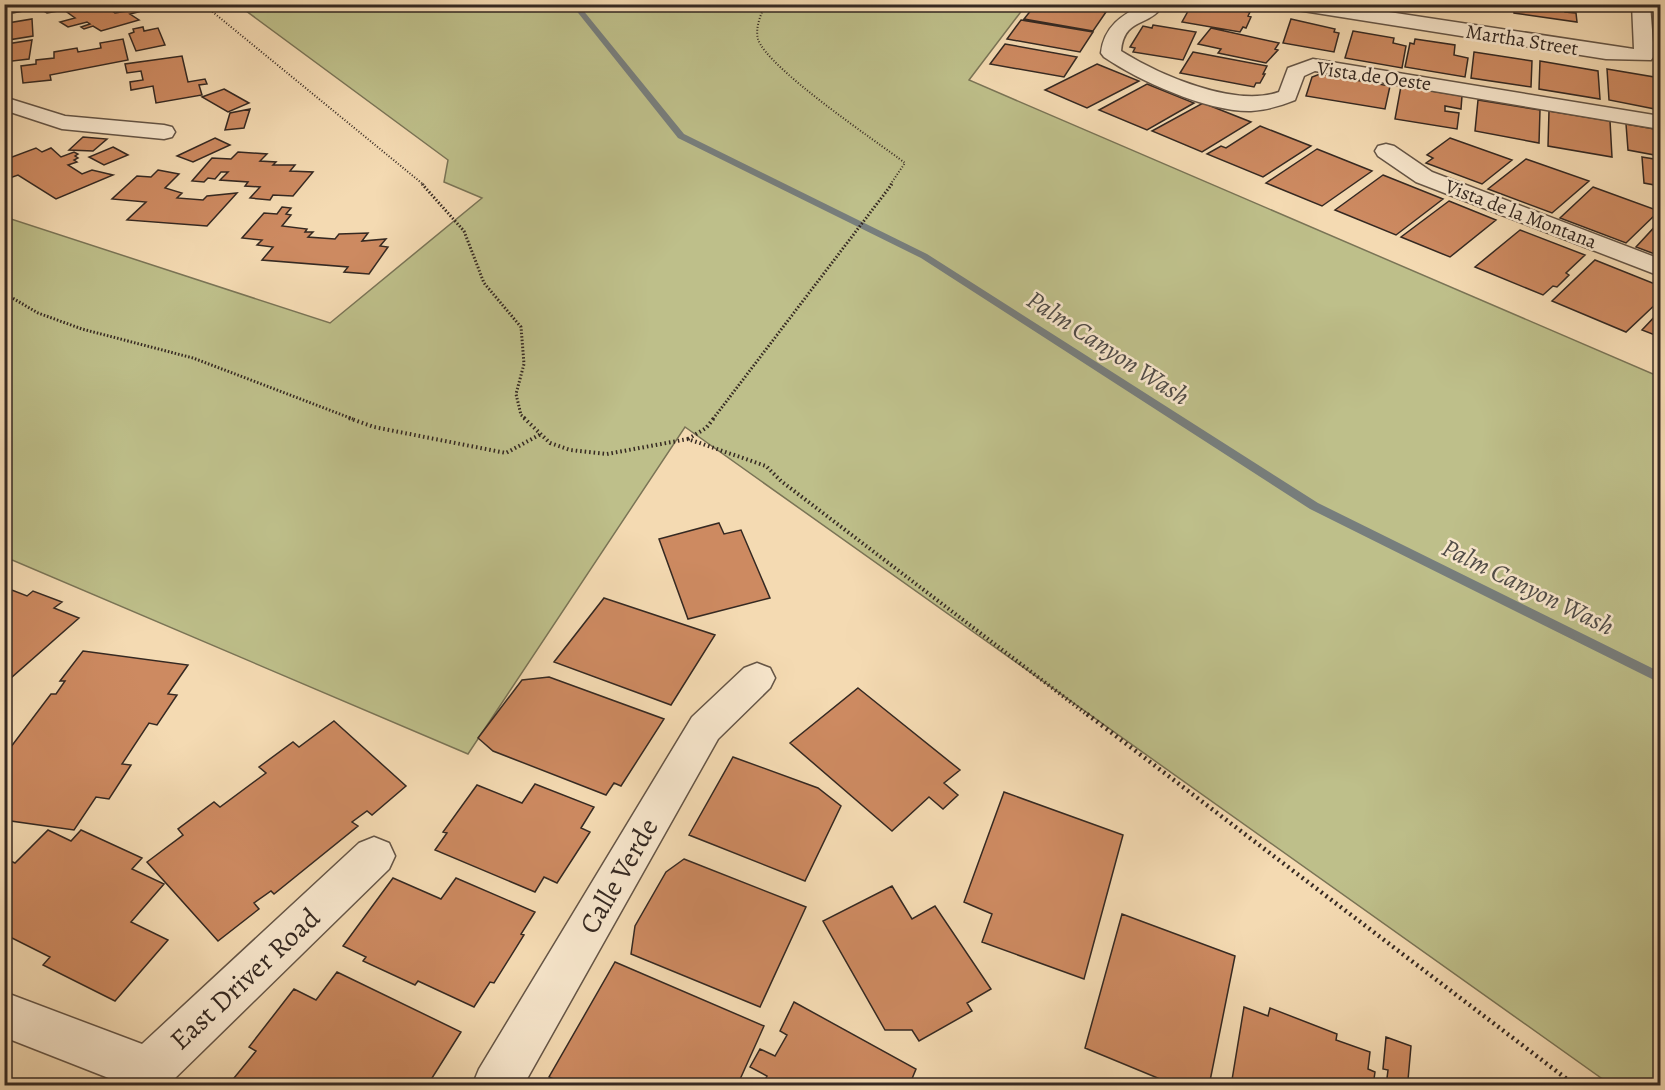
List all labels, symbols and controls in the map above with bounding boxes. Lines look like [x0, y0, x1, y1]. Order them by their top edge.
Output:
street label: Martha Street [1464, 18, 1581, 62]
street label: Vista de Oeste [1314, 54, 1433, 97]
street label: Vista de la Montana [1440, 172, 1601, 256]
water label: Palm Canyon Wash [1020, 282, 1196, 414]
water label: Palm Canyon Wash [1436, 530, 1620, 644]
street label: Calle Verde [571, 811, 667, 941]
street label: East Driver Road [162, 899, 329, 1059]

